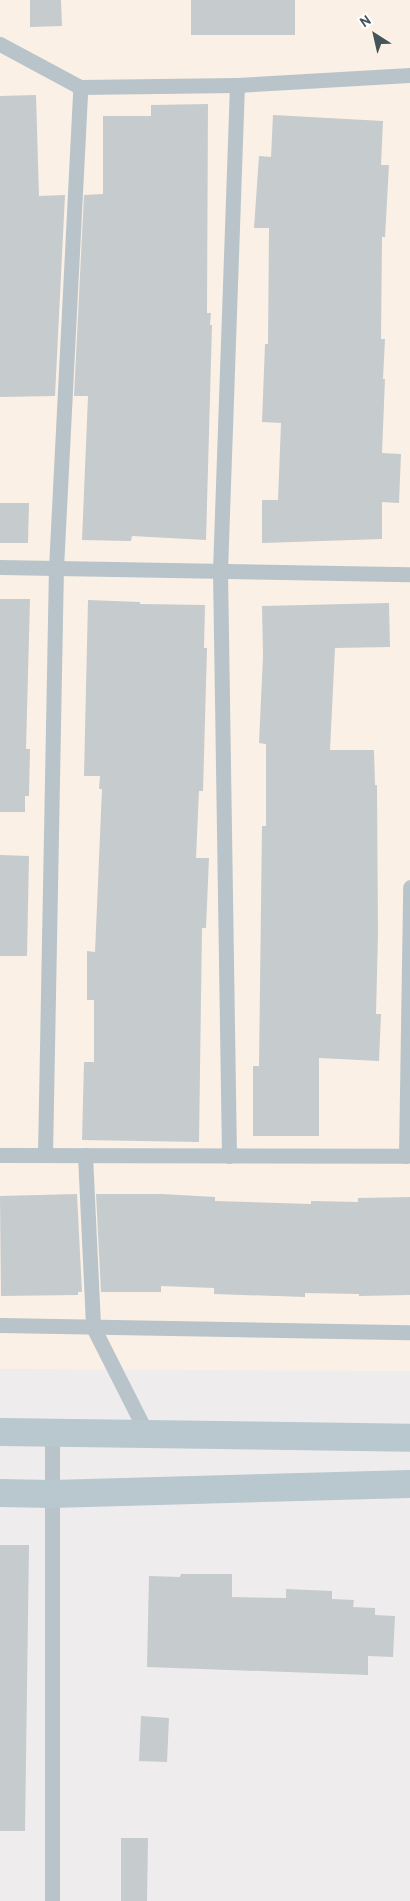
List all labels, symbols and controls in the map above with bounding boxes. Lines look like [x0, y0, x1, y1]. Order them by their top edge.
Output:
north arrow [350, 10, 400, 60]
text: N [357, 12, 375, 32]

